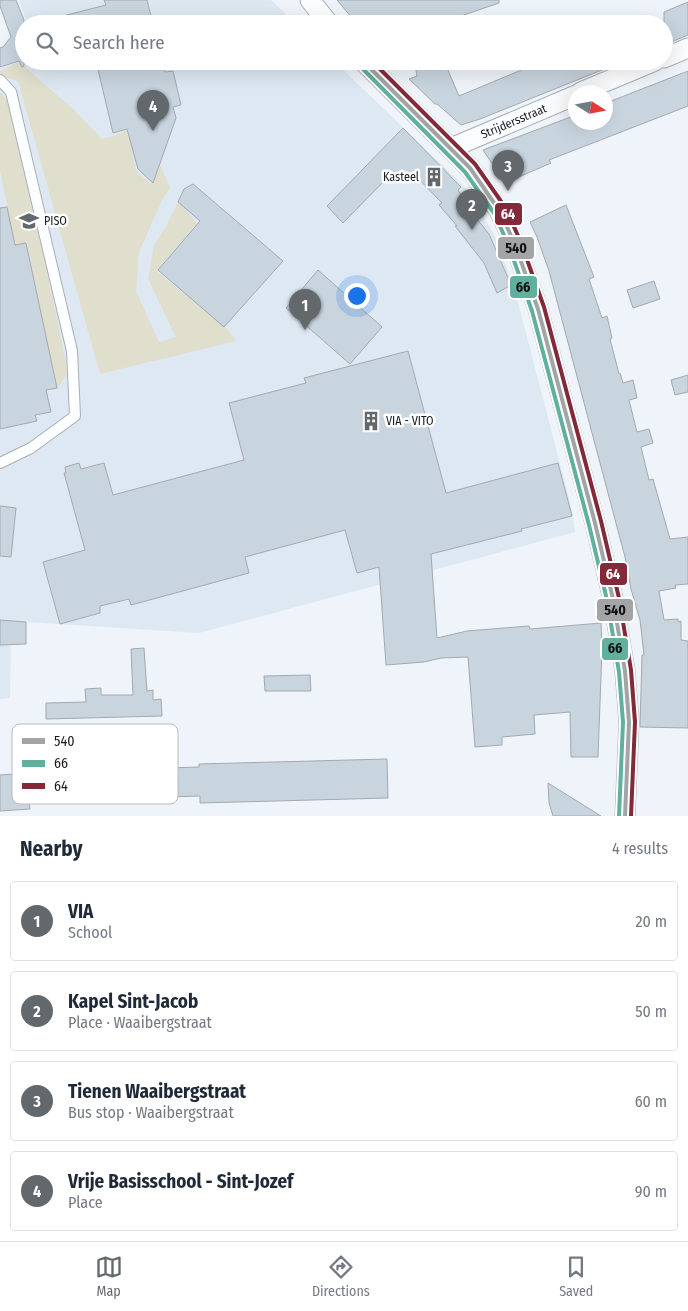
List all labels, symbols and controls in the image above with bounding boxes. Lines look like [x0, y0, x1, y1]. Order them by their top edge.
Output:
search box [15, 15, 673, 70]
icon: search [33, 29, 61, 57]
text: Search here [73, 31, 165, 54]
north arrow [568, 85, 613, 130]
pin: 4 [137, 90, 169, 131]
street label: Strijdersstraat [479, 101, 549, 142]
pin: 3 [492, 150, 524, 191]
building icon: Kasteel [423, 166, 445, 188]
place label: Kasteel [383, 170, 419, 184]
pin: 2 [456, 189, 488, 230]
line badge: 64 [494, 202, 523, 226]
text: 64 [501, 206, 515, 223]
school or university icon: PISO [18, 210, 40, 232]
place label: PISO [44, 214, 67, 228]
line badge: 540 [497, 236, 535, 260]
text: 540 [505, 240, 527, 257]
line badge: 66 [509, 275, 538, 299]
text: 66 [516, 279, 530, 296]
your location [344, 283, 370, 309]
pin: 1 [289, 289, 321, 330]
building icon: VIA - VITO [360, 410, 382, 432]
place label: VIA - VITO [386, 414, 434, 428]
line badge: 64 [599, 562, 628, 586]
text: 64 [606, 566, 620, 583]
line badge: 540 [596, 598, 634, 622]
text: 540 [604, 602, 626, 619]
line badge: 66 [601, 637, 629, 661]
text: 66 [608, 640, 622, 657]
legend [12, 724, 178, 804]
text: 540 [54, 733, 75, 750]
text: 66 [54, 755, 68, 772]
text: 64 [54, 778, 68, 795]
text: Nearby [20, 836, 82, 862]
text: 4 results [612, 839, 668, 858]
text: VIA [68, 900, 93, 923]
text: 1 [34, 912, 40, 931]
text: 20 m [636, 912, 667, 931]
text: School [68, 923, 112, 942]
text: Kapel Sint-Jacob [68, 990, 198, 1013]
text: 2 [33, 1002, 41, 1021]
text: 50 m [635, 1002, 667, 1021]
text: Place · Waaibergstraat [68, 1013, 212, 1032]
text: Tienen Waaibergstraat [68, 1080, 246, 1103]
text: 3 [33, 1092, 41, 1111]
text: 60 m [635, 1092, 667, 1111]
text: Bus stop · Waaibergstraat [68, 1103, 234, 1122]
text: Vrije Basisschool - Sint-Jozef [68, 1170, 293, 1193]
text: 4 [33, 1182, 41, 1201]
text: 90 m [635, 1182, 667, 1201]
text: Place [68, 1193, 103, 1212]
tab: Map [95, 1253, 123, 1300]
tab: Directions [312, 1253, 370, 1300]
tab: Saved [559, 1253, 593, 1300]

